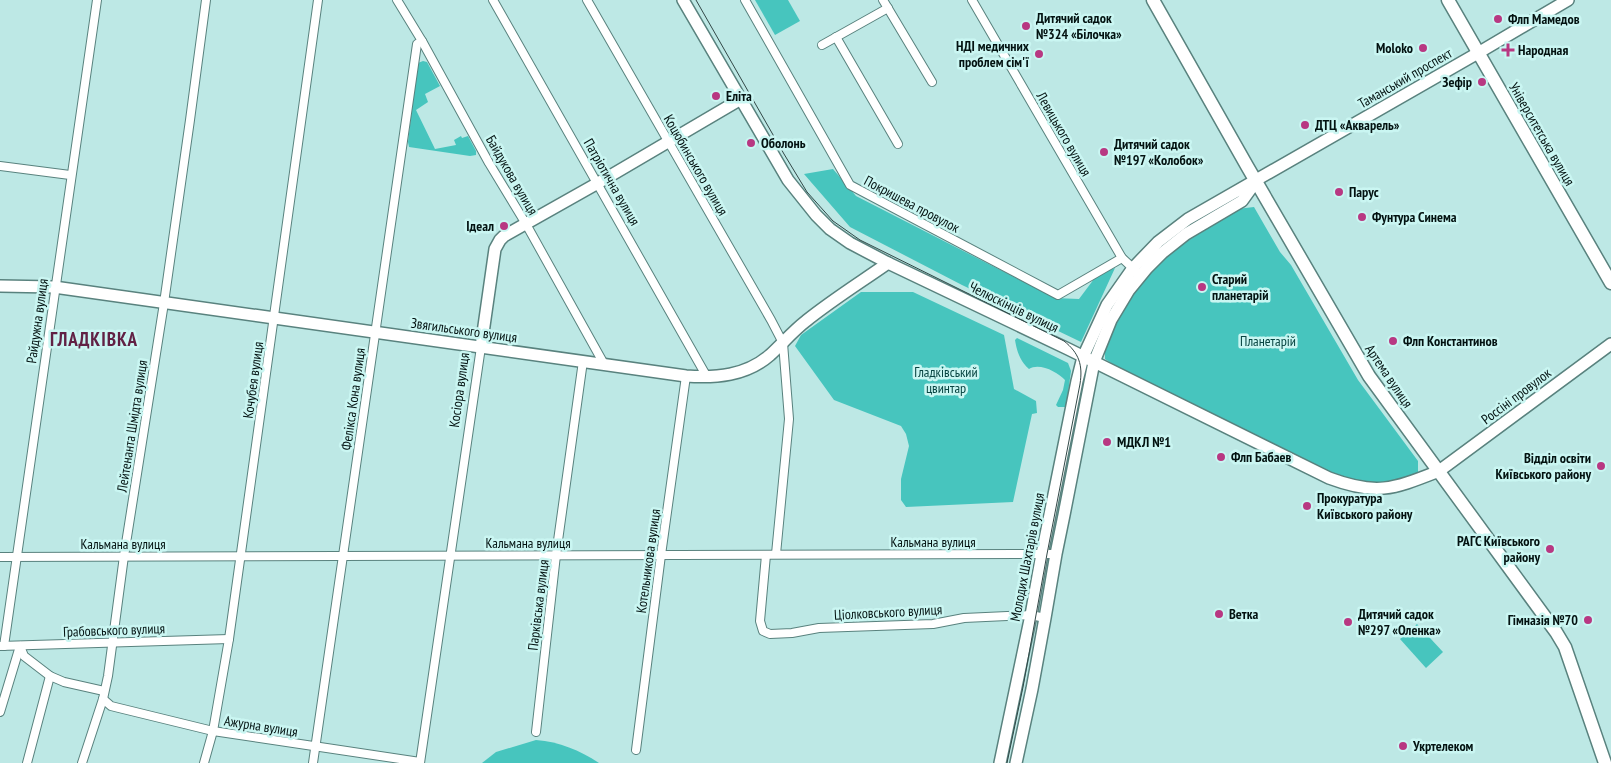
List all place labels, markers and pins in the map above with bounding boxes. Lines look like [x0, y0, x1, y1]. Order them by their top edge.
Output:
place label: Дитячий садок №324 «Білочка» [1036, 9, 1122, 43]
place label: Флп Мамедов [1508, 10, 1580, 28]
marker: Флп Мамедов [1492, 13, 1504, 25]
marker: Дитячий садок №324 «Білочка» [1020, 20, 1032, 32]
place label: НДІ медичних проблем сім'ї [956, 37, 1030, 71]
place label: Moloko [1376, 39, 1413, 57]
place label: Народная [1518, 41, 1568, 59]
marker: Moloko [1417, 42, 1429, 54]
marker: Народная [1502, 44, 1514, 56]
marker: НДІ медичних проблем сім'ї [1033, 48, 1045, 60]
place label: Зефір [1442, 73, 1472, 91]
marker: Зефір [1476, 76, 1488, 88]
place label: Еліта [726, 87, 752, 105]
marker: Еліта [710, 90, 722, 102]
place label: ДТЦ «Акварель» [1315, 116, 1400, 134]
marker: ДТЦ «Акварель» [1299, 119, 1311, 131]
place label: Оболонь [761, 134, 806, 152]
place label: Дитячий садок №197 «Колобок» [1114, 135, 1204, 169]
marker: Оболонь [745, 137, 757, 149]
marker: Дитячий садок №197 «Колобок» [1098, 146, 1110, 158]
place label: Парус [1349, 183, 1379, 201]
marker: Парус [1333, 186, 1345, 198]
place label: Фунтура Синема [1372, 208, 1457, 226]
marker: Фунтура Синема [1356, 211, 1368, 223]
place label: Ідеал [466, 217, 494, 235]
marker: Ідеал [498, 220, 510, 232]
place label: Старий планетарій [1212, 270, 1269, 304]
marker: Старий планетарій [1196, 281, 1208, 293]
place label: Флп Константинов [1403, 332, 1498, 350]
marker: Флп Константинов [1387, 335, 1399, 347]
place label: МДКЛ №1 [1117, 433, 1171, 451]
marker: МДКЛ №1 [1101, 436, 1113, 448]
place label: Флп Бабаев [1231, 448, 1292, 466]
place label: Відділ освіти Київського району [1496, 449, 1591, 483]
marker: Флп Бабаев [1215, 451, 1227, 463]
marker: Відділ освіти Київського району [1595, 460, 1607, 472]
place label: Прокуратура Київського району [1317, 489, 1413, 523]
marker: Прокуратура Київського району [1301, 500, 1313, 512]
place label: РАГС Київського району [1457, 532, 1540, 566]
marker: РАГС Київського району [1544, 543, 1556, 555]
place label: Ветка [1229, 605, 1258, 623]
place label: Дитячий садок №297 «Оленка» [1358, 605, 1441, 639]
marker: Ветка [1213, 608, 1225, 620]
place label: Гімназія №70 [1508, 611, 1578, 629]
marker: Гімназія №70 [1582, 614, 1594, 626]
marker: Дитячий садок №297 «Оленка» [1342, 616, 1354, 628]
place label: Укртелеком [1412, 737, 1474, 755]
marker: Укртелеком [1397, 740, 1409, 752]

